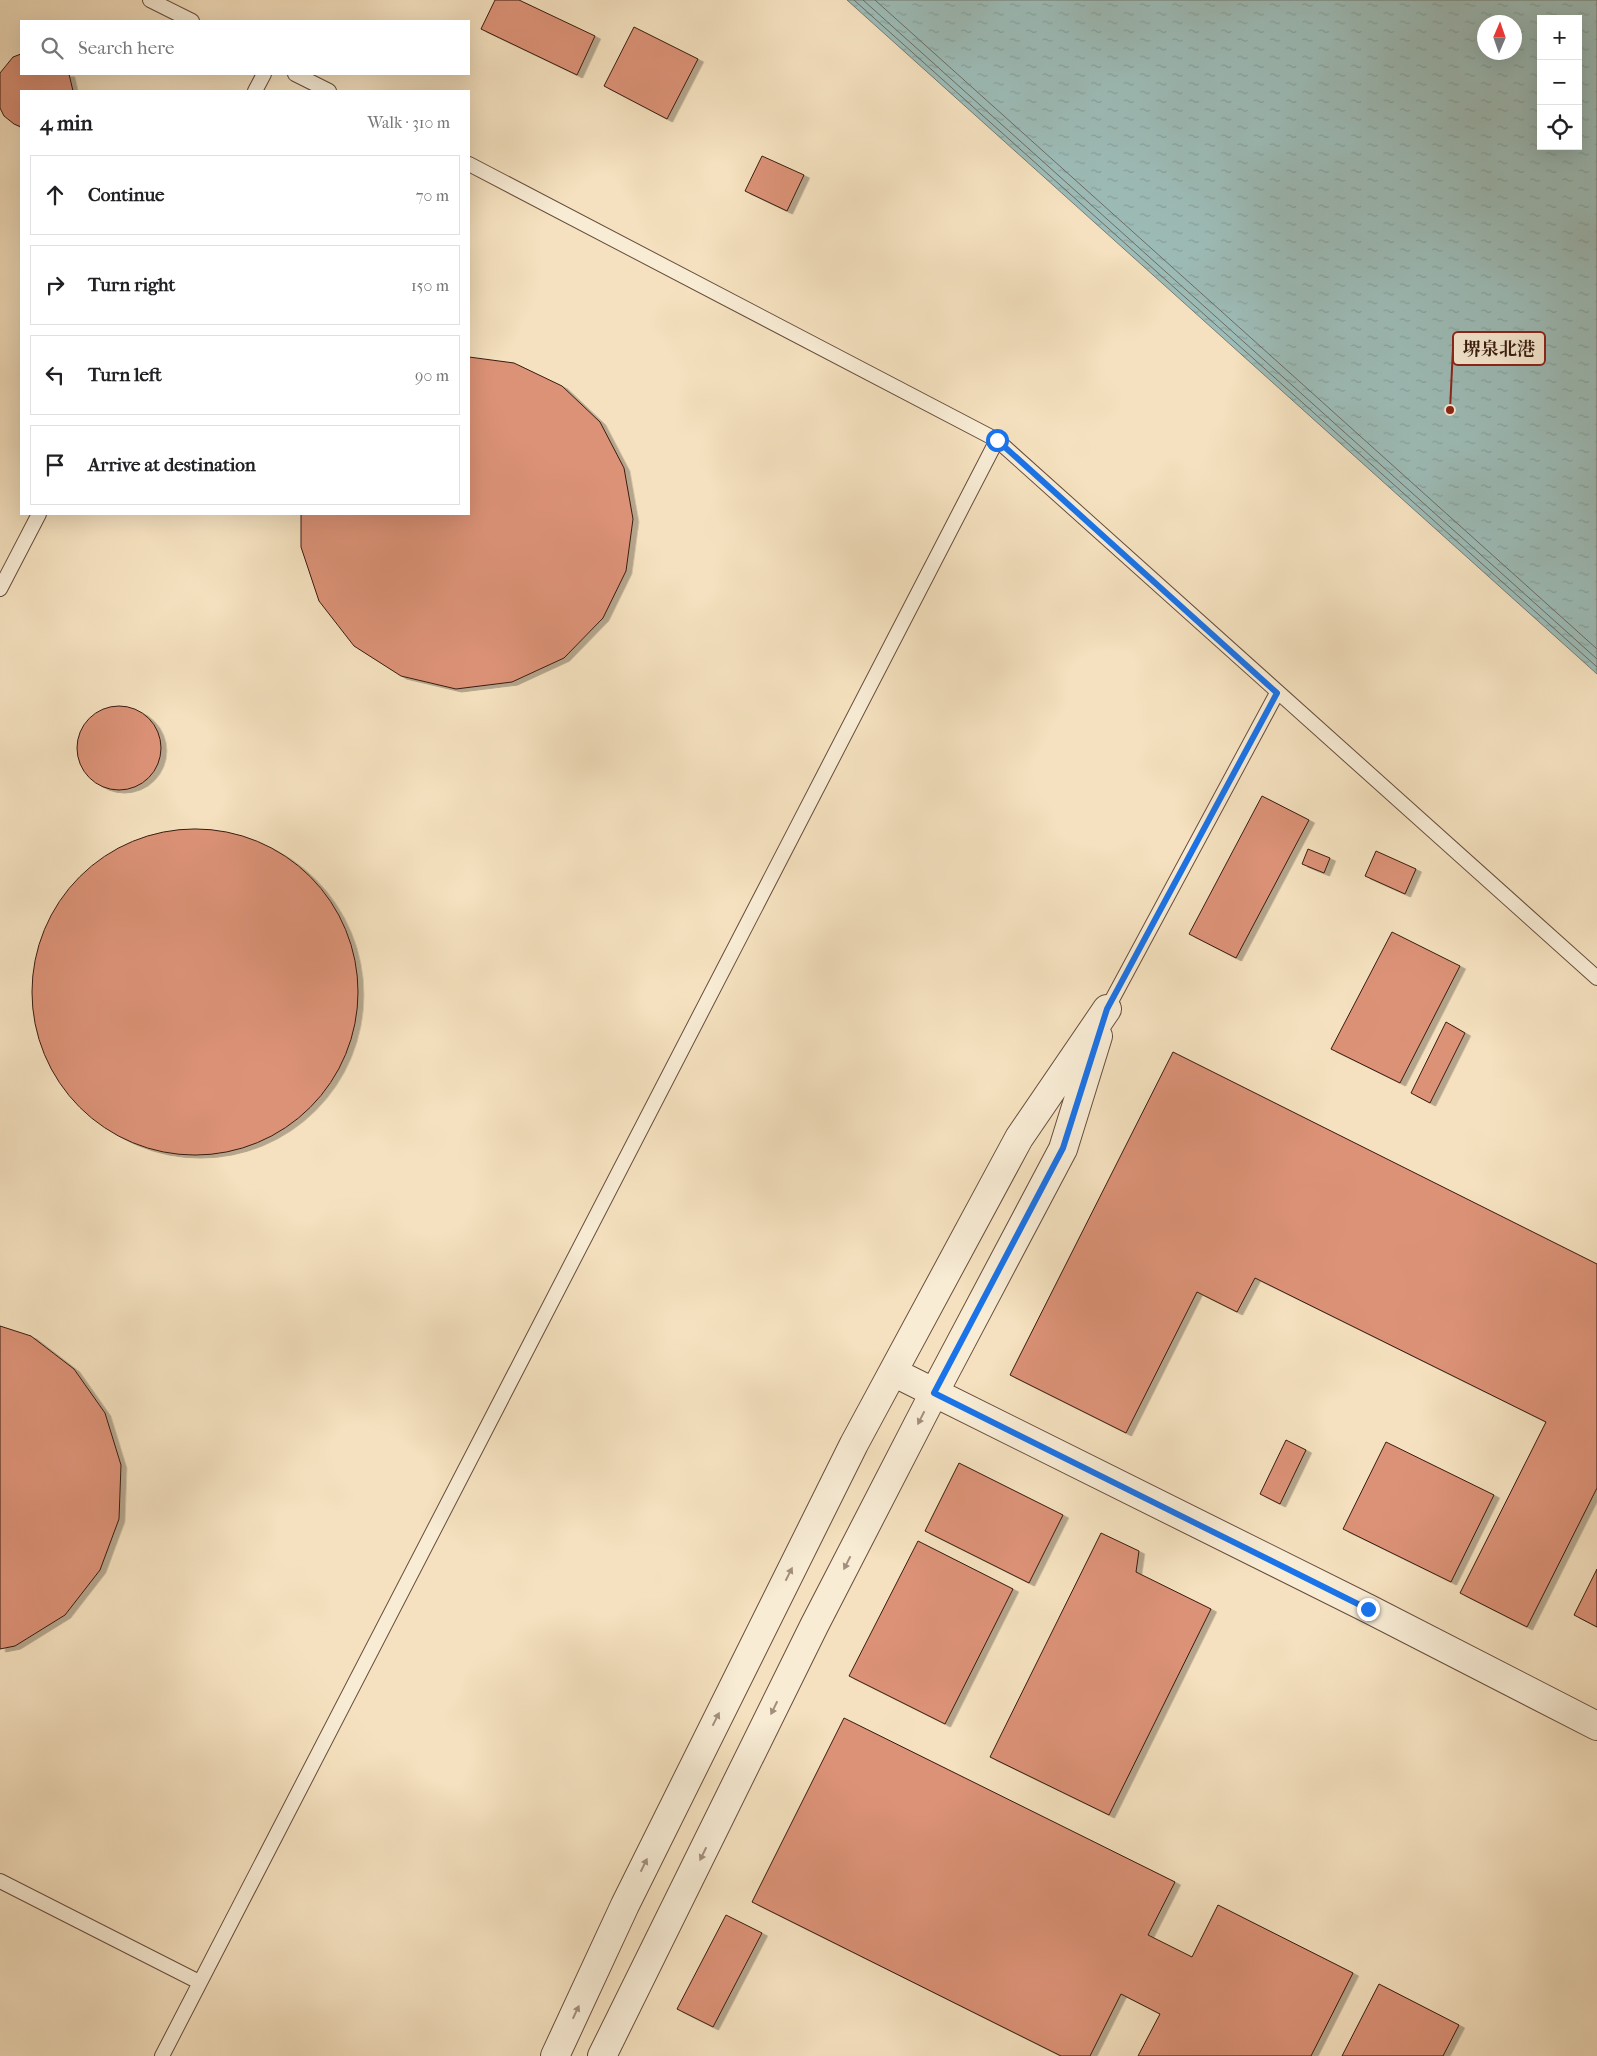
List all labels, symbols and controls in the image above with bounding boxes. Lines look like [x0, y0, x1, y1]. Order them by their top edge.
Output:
north arrow [1477, 15, 1522, 60]
map controls [1537, 15, 1582, 150]
button: + [1537, 15, 1582, 60]
search box [20, 20, 470, 75]
icon: search [38, 34, 66, 62]
text: Search here [78, 37, 174, 59]
button: − [1537, 60, 1582, 105]
button: locate [1537, 105, 1582, 150]
text: 4 min [40, 111, 93, 135]
text: Walk · 310 m [367, 113, 450, 132]
icon: ahead [41, 181, 69, 209]
text: Continue [88, 184, 164, 206]
text: 70 m [416, 186, 449, 205]
icon: right [41, 271, 69, 299]
text: Turn right [88, 274, 175, 296]
text: 150 m [411, 276, 449, 295]
callout: 堺泉北港 [1453, 332, 1545, 365]
text: 堺泉北港 [1463, 339, 1535, 360]
icon: left [41, 361, 69, 389]
text: Turn left [88, 364, 162, 386]
text: 90 m [415, 366, 449, 385]
route start [986, 429, 1009, 452]
icon: arrive [41, 451, 69, 479]
text: Arrive at destination [88, 454, 256, 476]
one-way arrow [917, 1411, 925, 1425]
one-way arrow [843, 1556, 851, 1570]
one-way arrow [785, 1566, 793, 1581]
route end [1357, 1598, 1380, 1621]
one-way arrow [770, 1701, 778, 1715]
one-way arrow [712, 1712, 720, 1726]
one-way arrow [699, 1847, 707, 1861]
one-way arrow [641, 1858, 649, 1872]
one-way arrow [572, 2005, 580, 2019]

